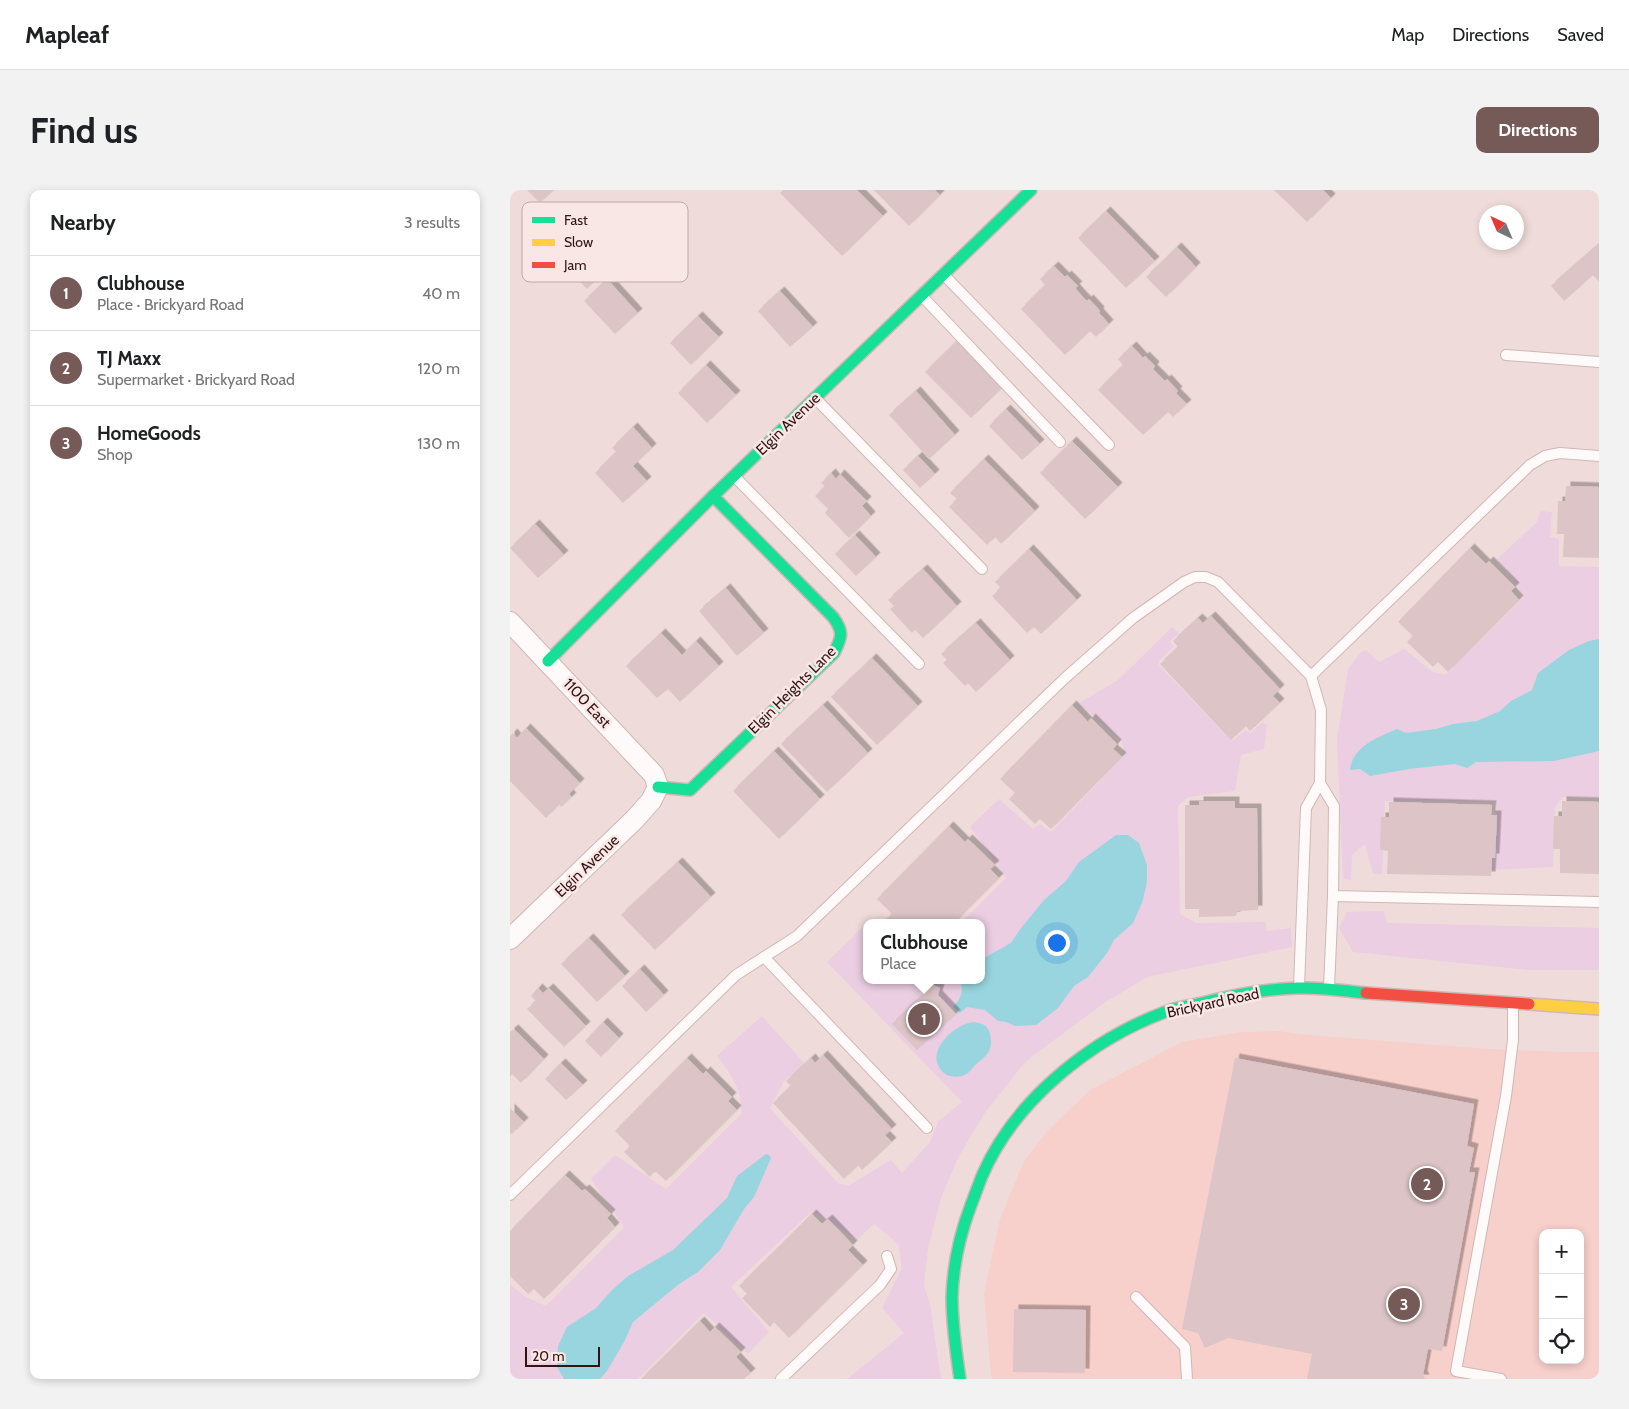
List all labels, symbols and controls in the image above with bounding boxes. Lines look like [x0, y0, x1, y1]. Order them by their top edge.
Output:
text: Mapleaf [25, 20, 109, 49]
text: Map [1391, 24, 1424, 46]
text: Directions [1452, 24, 1529, 46]
text: Saved [1557, 24, 1604, 46]
button: Directions [1476, 107, 1599, 153]
text: Find us [30, 109, 138, 152]
legend [522, 202, 688, 282]
north arrow [1479, 205, 1524, 250]
text: Nearby [50, 210, 116, 235]
text: Fast [564, 211, 588, 229]
text: 3 results [404, 213, 460, 232]
text: Slow [564, 233, 593, 251]
text: Jam [563, 256, 586, 274]
text: Clubhouse [97, 272, 184, 295]
text: 1 [63, 284, 69, 303]
text: 40 m [422, 284, 460, 303]
text: Place · Brickyard Road [97, 295, 244, 314]
text: TJ Maxx [97, 347, 161, 370]
text: 2 [62, 359, 70, 378]
text: 120 m [418, 359, 460, 378]
text: Supermarket · Brickyard Road [97, 370, 295, 389]
street label: Elgin Avenue [752, 389, 824, 459]
text: HomeGoods [97, 422, 201, 445]
text: 3 [62, 434, 70, 453]
text: 130 m [417, 434, 460, 453]
text: Shop [97, 445, 133, 464]
street label: Elgin Heights Lane [744, 642, 840, 738]
street label: 1100 East [560, 675, 614, 731]
street label: Elgin Avenue [551, 831, 623, 901]
popup [863, 919, 985, 984]
your location [1044, 930, 1070, 956]
text: Clubhouse [880, 931, 968, 954]
text: Place [880, 954, 916, 973]
street label: Brickyard Road [1165, 984, 1261, 1022]
pin: 1 [908, 1000, 940, 1038]
pin: 2 [1411, 1165, 1443, 1203]
map controls [1539, 1229, 1584, 1364]
button: + [1539, 1229, 1584, 1274]
button: − [1539, 1274, 1584, 1319]
pin: 3 [1388, 1285, 1420, 1323]
button: locate [1539, 1319, 1584, 1364]
scale bar [525, 1344, 600, 1367]
text: 20 m [532, 1347, 565, 1365]

